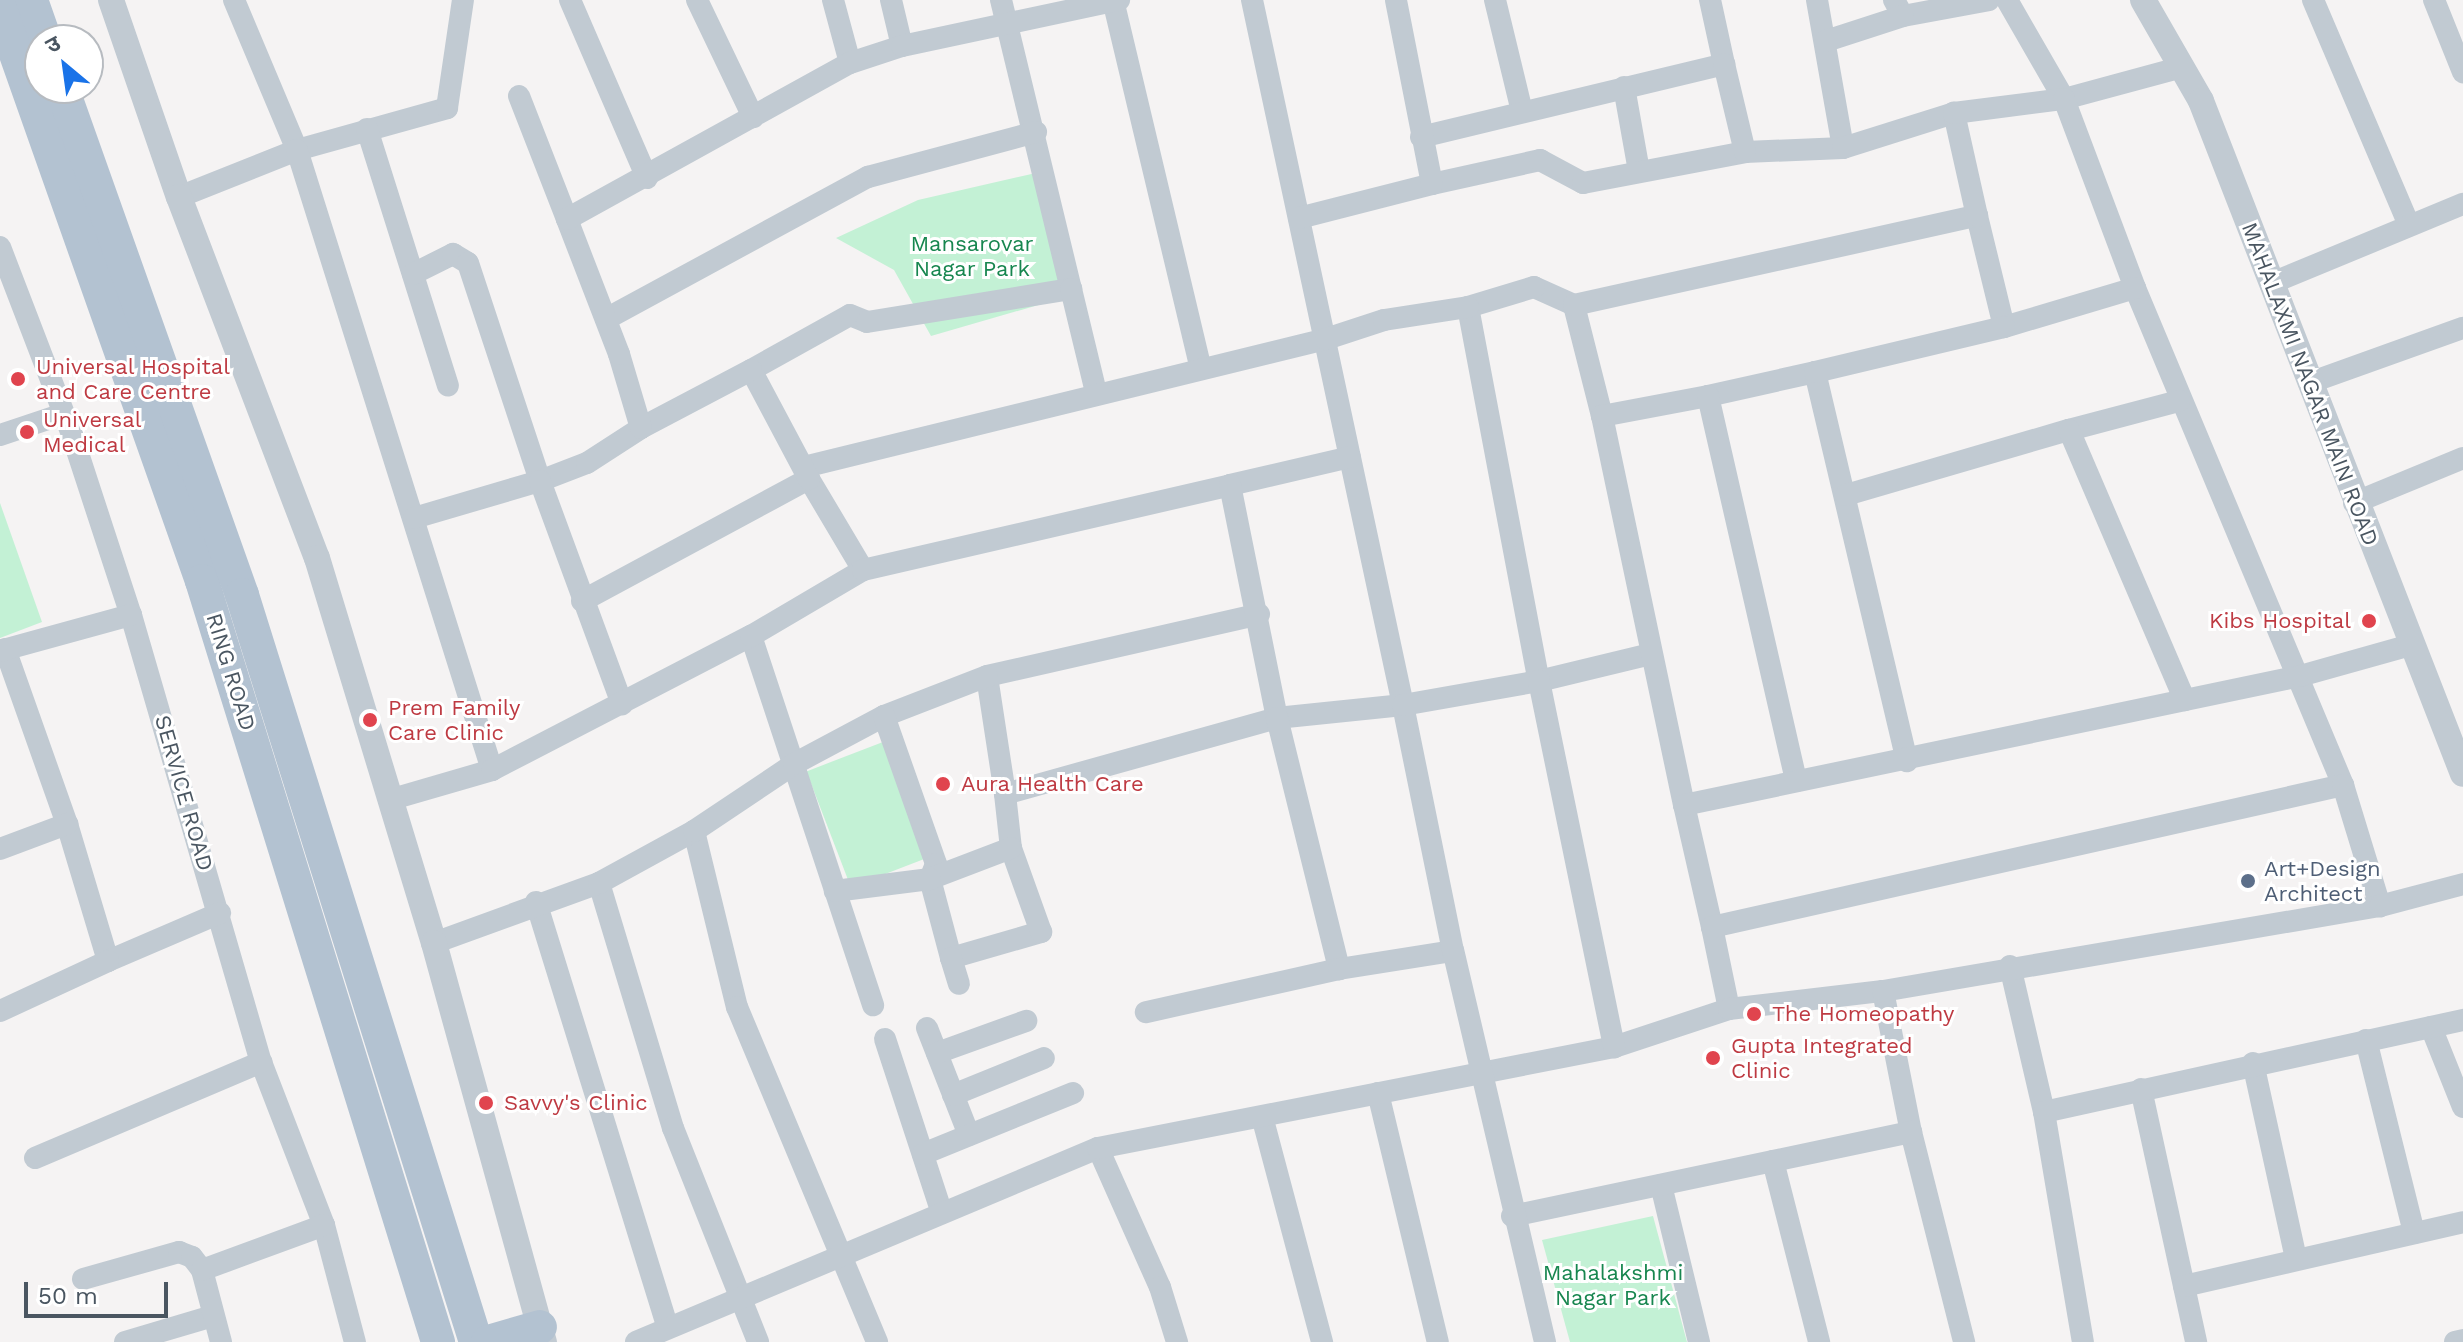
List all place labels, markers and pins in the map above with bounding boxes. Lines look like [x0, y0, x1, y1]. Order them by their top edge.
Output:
place label: Universal Hospital and Care Centre [36, 353, 231, 404]
marker: Universal Hospital and Care Centre [7, 368, 29, 390]
place label: Universal Medical [43, 406, 141, 458]
marker: Universal Medical [18, 423, 36, 441]
place label: Kibs Hospital [2209, 608, 2351, 634]
marker: Kibs Hospital [2358, 610, 2380, 632]
place label: Prem Family Care Clinic [388, 694, 520, 746]
marker: Prem Family Care Clinic [359, 709, 381, 731]
place label: Aura Health Care [961, 771, 1144, 797]
marker: Aura Health Care [932, 773, 954, 795]
place label: Art+Design Architect [2264, 855, 2381, 906]
marker: Art+Design Architect [2239, 872, 2257, 890]
place label: The Homeopathy [1772, 1001, 1954, 1027]
marker: The Homeopathy [1743, 1003, 1765, 1025]
place label: Gupta Integrated Clinic [1731, 1032, 1913, 1084]
marker: Gupta Integrated Clinic [1702, 1047, 1724, 1069]
place label: Savvy's Clinic [504, 1090, 648, 1116]
marker: Savvy's Clinic [475, 1092, 497, 1114]

